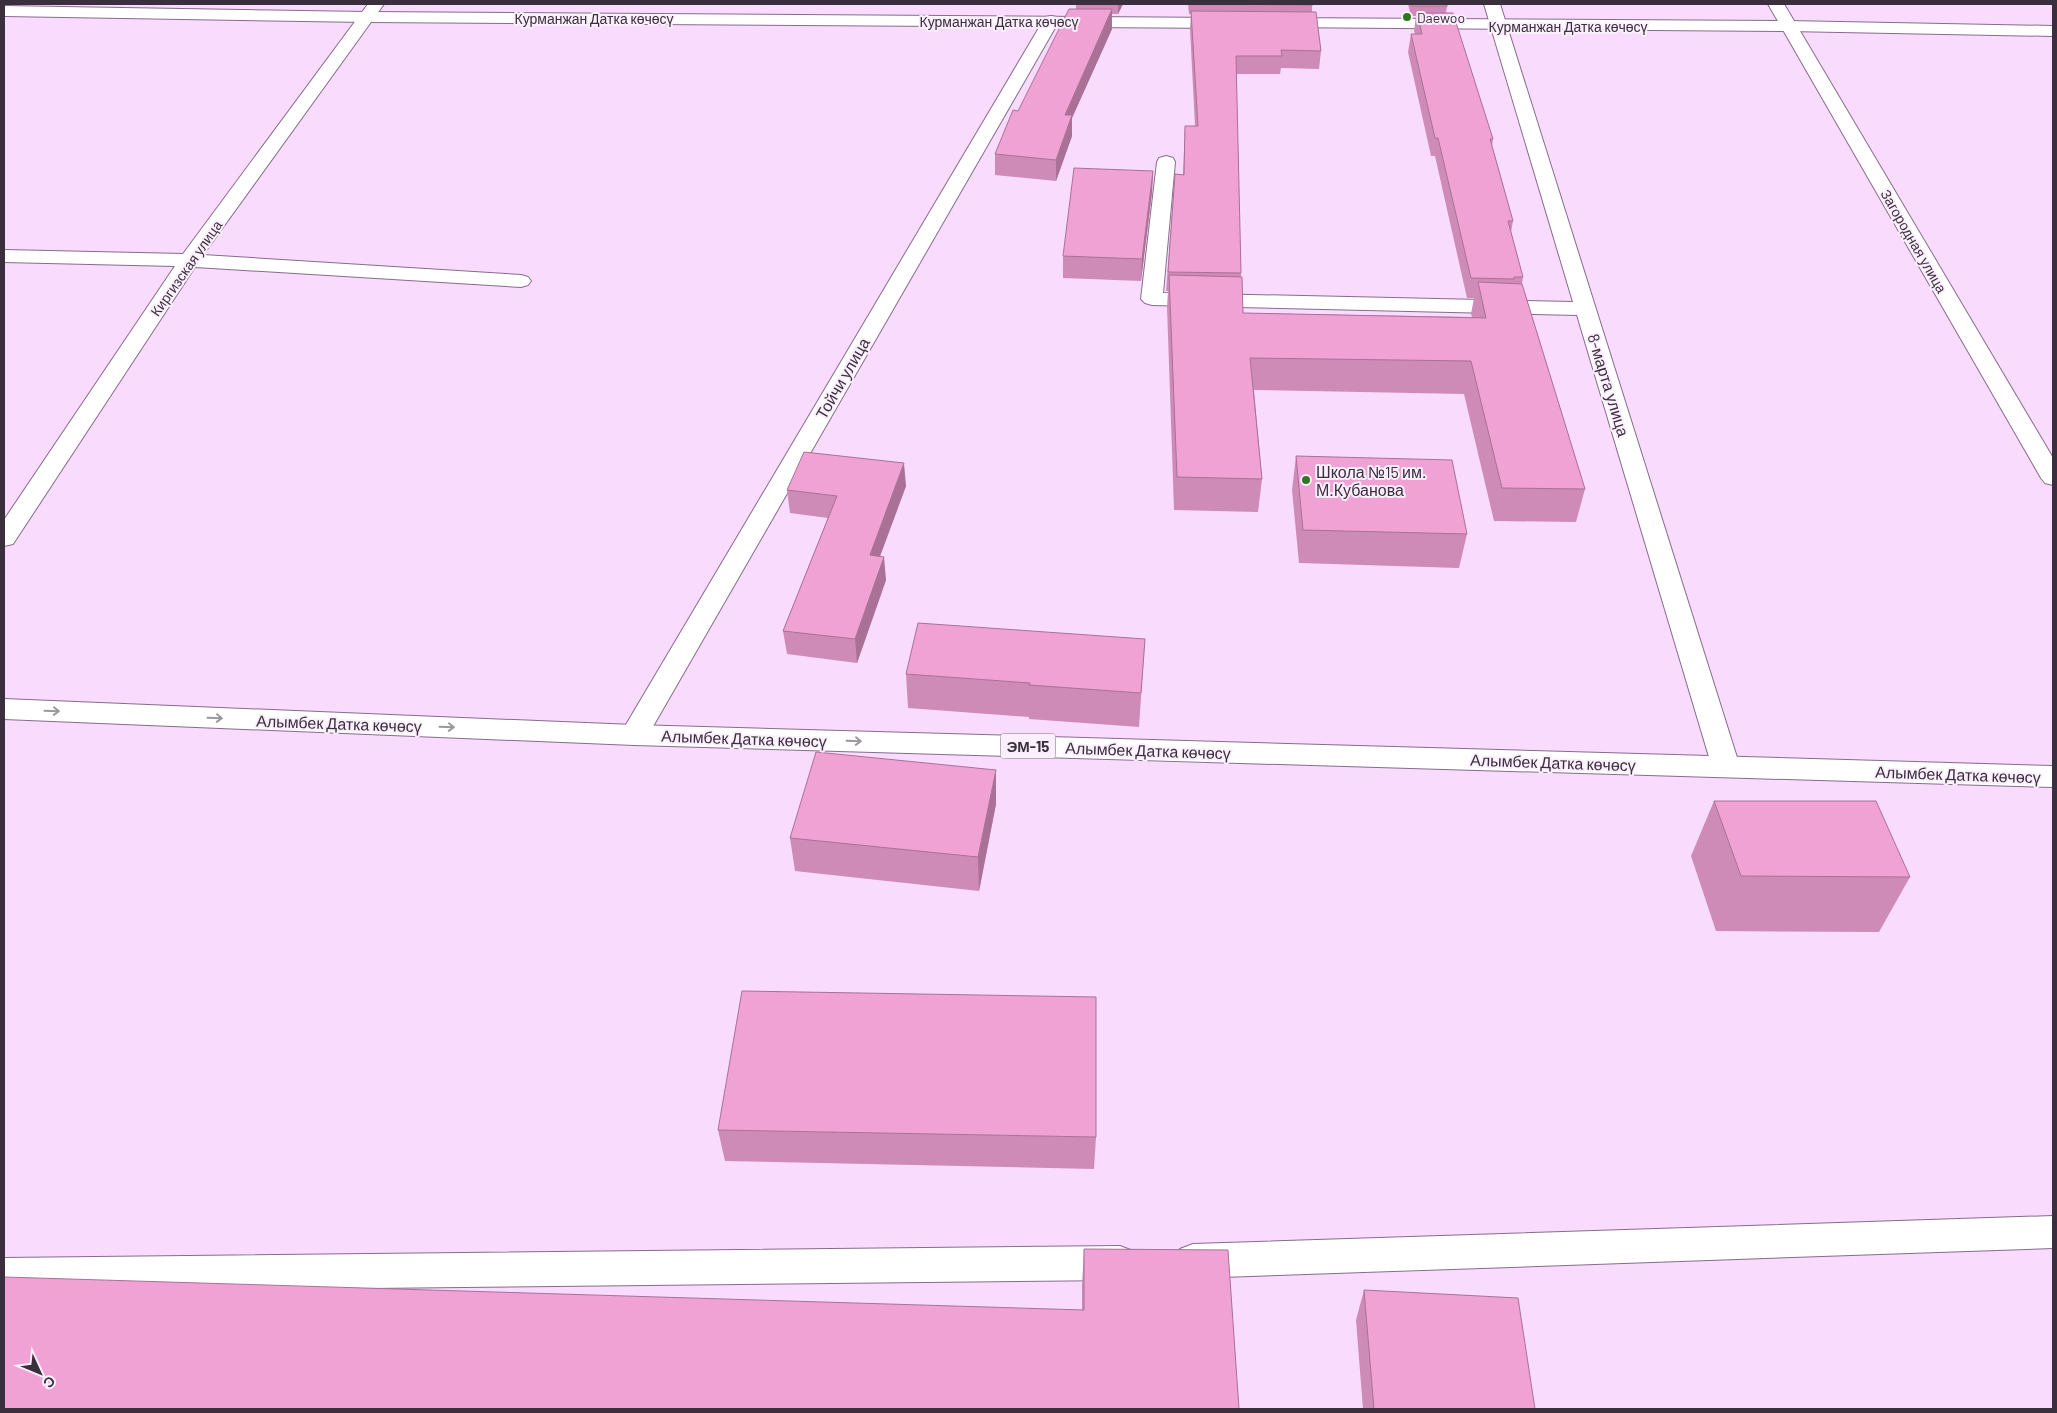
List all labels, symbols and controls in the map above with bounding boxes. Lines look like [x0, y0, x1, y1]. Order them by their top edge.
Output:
place label: Daewoo [1417, 9, 1465, 26]
street label: Курманжан Датка көчөсү [515, 10, 674, 27]
marker: Daewoo [1401, 11, 1413, 23]
street label: Курманжан Датка көчөсү [920, 13, 1079, 30]
street label: Курманжан Датка көчөсү [1489, 18, 1648, 35]
street label: Загородная улица [1877, 186, 1951, 296]
street label: Киргизская улица [147, 217, 225, 319]
street label: 8-марта улица [1584, 331, 1634, 439]
street label: Тойчи улица [811, 334, 873, 422]
place label: Школа №15 им. М.Кубанова [1316, 462, 1426, 499]
marker: Школа №15 им. М.Кубанова [1300, 474, 1312, 486]
one-way arrow [44, 707, 60, 716]
street label: Алымбек Датка көчөсү [256, 711, 422, 735]
one-way arrow [206, 713, 223, 723]
one-way arrow [439, 723, 455, 732]
street label: Алымбек Датка көчөсү [661, 726, 827, 750]
road number: ЭМ-15 [1000, 734, 1056, 758]
one-way arrow [846, 736, 862, 746]
street label: Алымбек Датка көчөсү [1065, 738, 1231, 762]
street label: Алымбек Датка көчөсү [1470, 750, 1636, 774]
street label: Алымбек Датка көчөсү [1875, 762, 2041, 786]
north arrow [15, 1348, 65, 1398]
text: С [40, 1373, 59, 1392]

